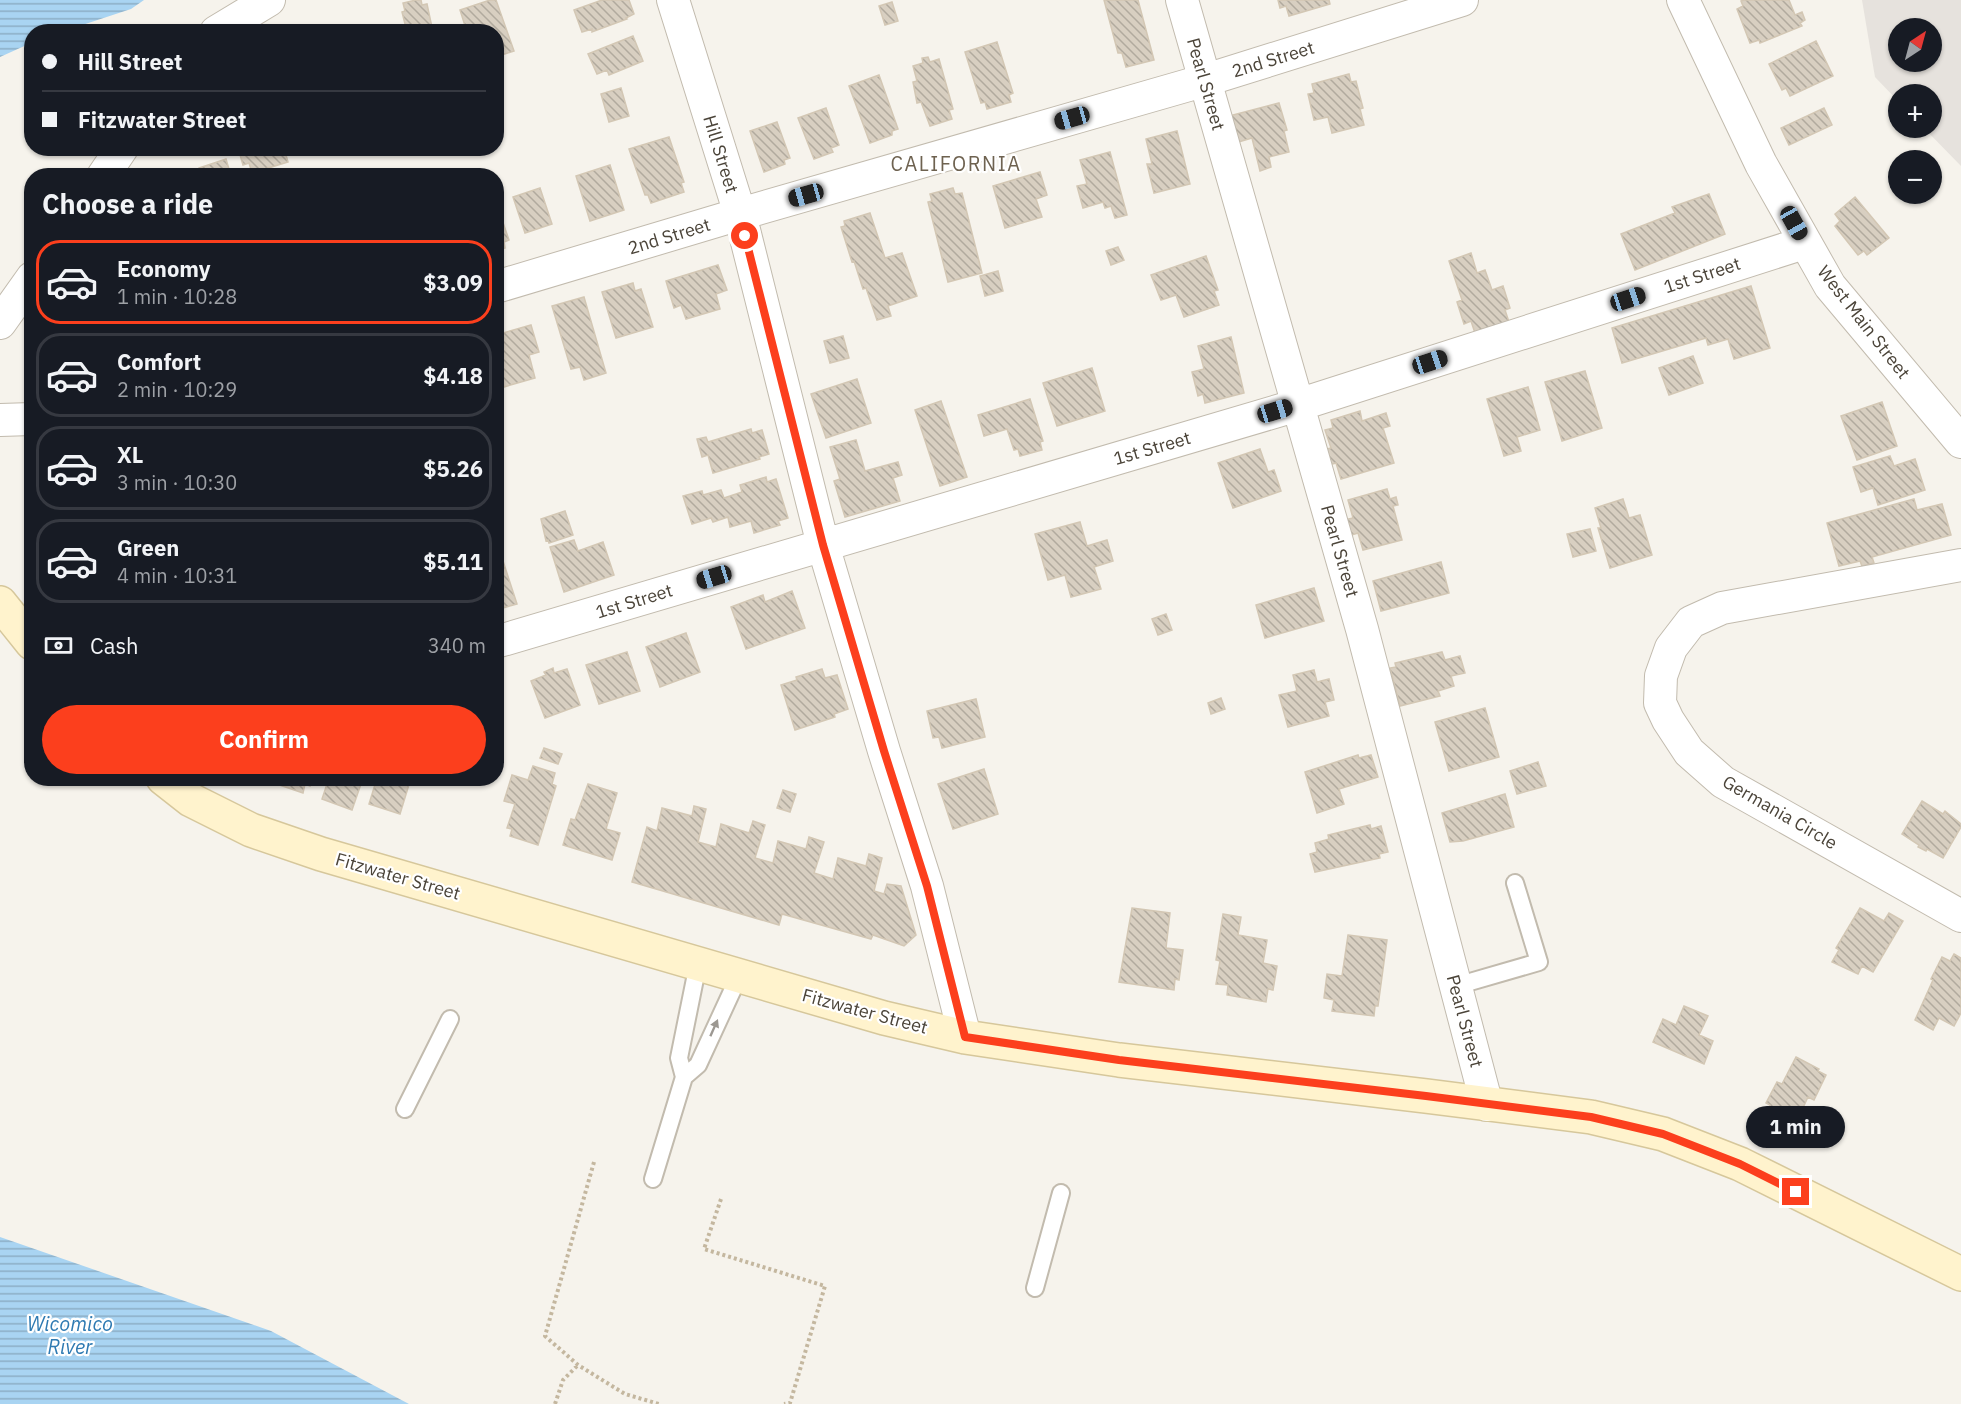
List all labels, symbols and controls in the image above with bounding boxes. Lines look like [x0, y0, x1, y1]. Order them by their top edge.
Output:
north arrow [1888, 18, 1942, 72]
map controls [1888, 18, 1942, 204]
street label: Pearl Street [1182, 35, 1230, 133]
street label: 2nd Street [1229, 36, 1317, 82]
text: Hill Street [78, 47, 183, 76]
button: + [1888, 84, 1942, 138]
car [1052, 104, 1092, 132]
text: Fitzwater Street [78, 105, 246, 134]
street label: Hill Street [698, 112, 744, 196]
district label: CALIFORNIA [890, 150, 1022, 177]
button: − [1888, 150, 1942, 204]
car [786, 181, 826, 209]
text: Choose a ride [42, 186, 213, 221]
car [1777, 203, 1811, 243]
street label: 2nd Street [625, 213, 713, 259]
route start [731, 222, 758, 249]
street label: 1st Street [1661, 252, 1743, 298]
text: Economy [117, 254, 211, 283]
icon: car [45, 255, 99, 309]
street label: West Main Street [1813, 261, 1915, 383]
text: $3.09 [423, 268, 483, 297]
text: 1 min · 10:28 [117, 283, 237, 310]
car [1608, 285, 1648, 313]
text: Comfort [117, 347, 201, 376]
icon: car [45, 348, 99, 402]
car [1410, 348, 1450, 376]
text: $4.18 [423, 361, 483, 390]
text: 2 min · 10:29 [117, 376, 237, 403]
car [1255, 397, 1295, 425]
street label: 1st Street [1111, 426, 1193, 470]
text: XL [117, 440, 143, 469]
icon: car [45, 441, 99, 495]
text: $5.26 [423, 454, 483, 483]
text: 3 min · 10:30 [117, 469, 237, 496]
street label: Pearl Street [1316, 502, 1364, 600]
text: Green [117, 533, 179, 562]
icon: car [45, 534, 99, 588]
text: $5.11 [423, 547, 483, 576]
text: 4 min · 10:31 [117, 562, 237, 589]
car [694, 563, 734, 591]
street label: 1st Street [593, 578, 675, 624]
icon: cash [42, 629, 75, 662]
text: Cash [90, 631, 139, 660]
text: 340 m [428, 632, 486, 659]
button: Confirm [42, 705, 486, 774]
street label: Germania Circle [1718, 770, 1842, 854]
street label: Fitzwater Street [333, 847, 463, 905]
street label: Pearl Street [1442, 972, 1488, 1070]
street label: Fitzwater Street [800, 983, 930, 1039]
one-way arrow [709, 1019, 719, 1037]
callout: 1 min [1746, 1105, 1846, 1147]
text: 1 min [1769, 1113, 1822, 1140]
route end [1782, 1178, 1809, 1205]
water label: Wicomico River [27, 1310, 113, 1360]

